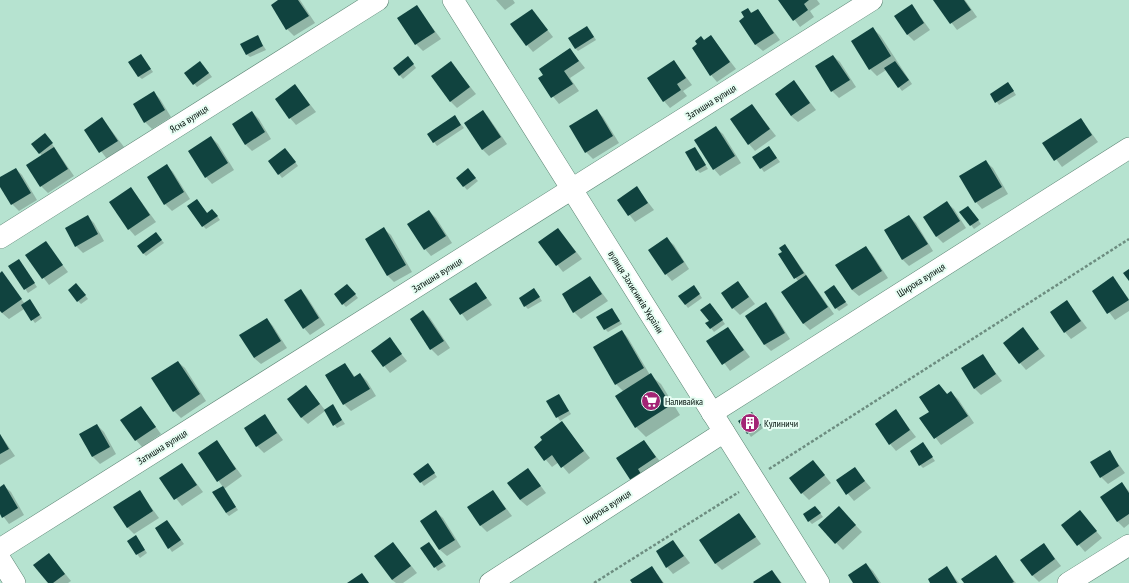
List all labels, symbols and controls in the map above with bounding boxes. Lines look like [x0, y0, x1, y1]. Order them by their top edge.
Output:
street label: Затишна вулиця [683, 81, 739, 123]
street label: Ясна вулиця [167, 102, 211, 136]
street label: вулиця Захисників України [605, 248, 667, 336]
street label: Затишна вулиця [409, 254, 465, 296]
street label: Широка вулиця [894, 260, 948, 300]
supermarket icon: Наливайка [640, 390, 662, 412]
place label: Наливайка [665, 395, 703, 408]
building icon: Кулиничи [739, 412, 761, 434]
place label: Кулиничи [764, 417, 798, 430]
street label: Затишна вулиця [134, 426, 190, 468]
street label: Широка вулиця [581, 487, 633, 527]

